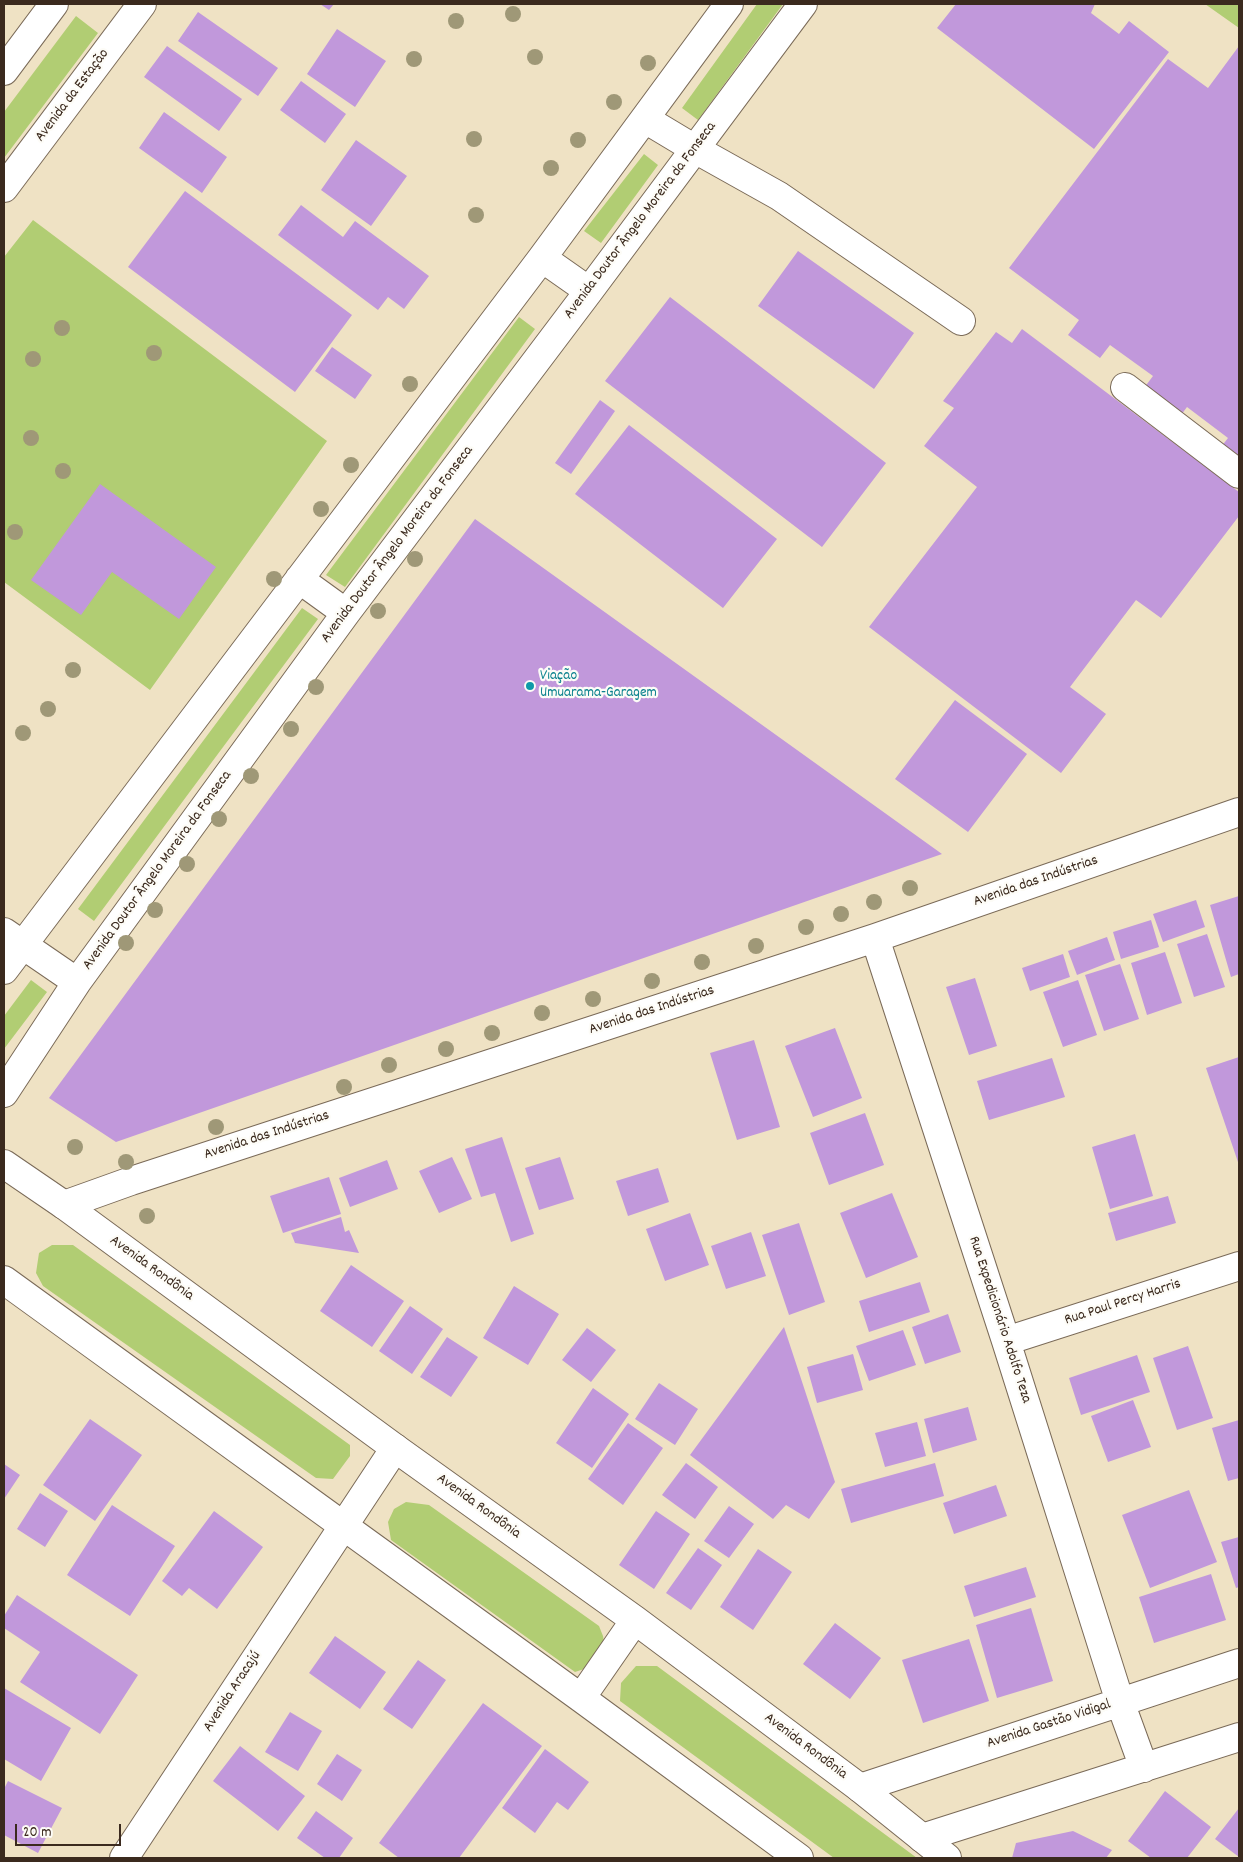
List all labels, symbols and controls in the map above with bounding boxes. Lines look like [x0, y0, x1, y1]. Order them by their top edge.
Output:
street label: Avenida da Estação [32, 46, 114, 146]
street label: Avenida Doutor Ângelo Moreira da Fonseca [561, 119, 721, 323]
street label: Avenida Doutor Ângelo Moreira da Fonseca [318, 443, 478, 647]
place label: Viação Umuarama-Garagem [540, 668, 657, 703]
marker: Viação Umuarama-Garagem [524, 680, 536, 692]
street label: Avenida Doutor Ângelo Moreira da Fonseca [80, 768, 236, 974]
street label: Avenida das Indústrias [971, 852, 1101, 912]
street label: Avenida das Indústrias [587, 982, 717, 1040]
street label: Avenida das Indústrias [202, 1107, 332, 1165]
street label: Avenida Rondônia [105, 1232, 197, 1306]
street label: Rua Expedicionário Adolfo Teza [963, 1234, 1035, 1406]
street label: Rua Paul Percy Harris [1063, 1276, 1183, 1330]
street label: Avenida Rondônia [432, 1470, 524, 1544]
street label: Avenida Aracajú [200, 1648, 266, 1736]
street label: Avenida Gastão Vidigal [985, 1696, 1113, 1754]
street label: Avenida Rondônia [760, 1710, 850, 1784]
scale bar [18, 1814, 124, 1846]
text: 20 m [23, 1822, 51, 1844]

